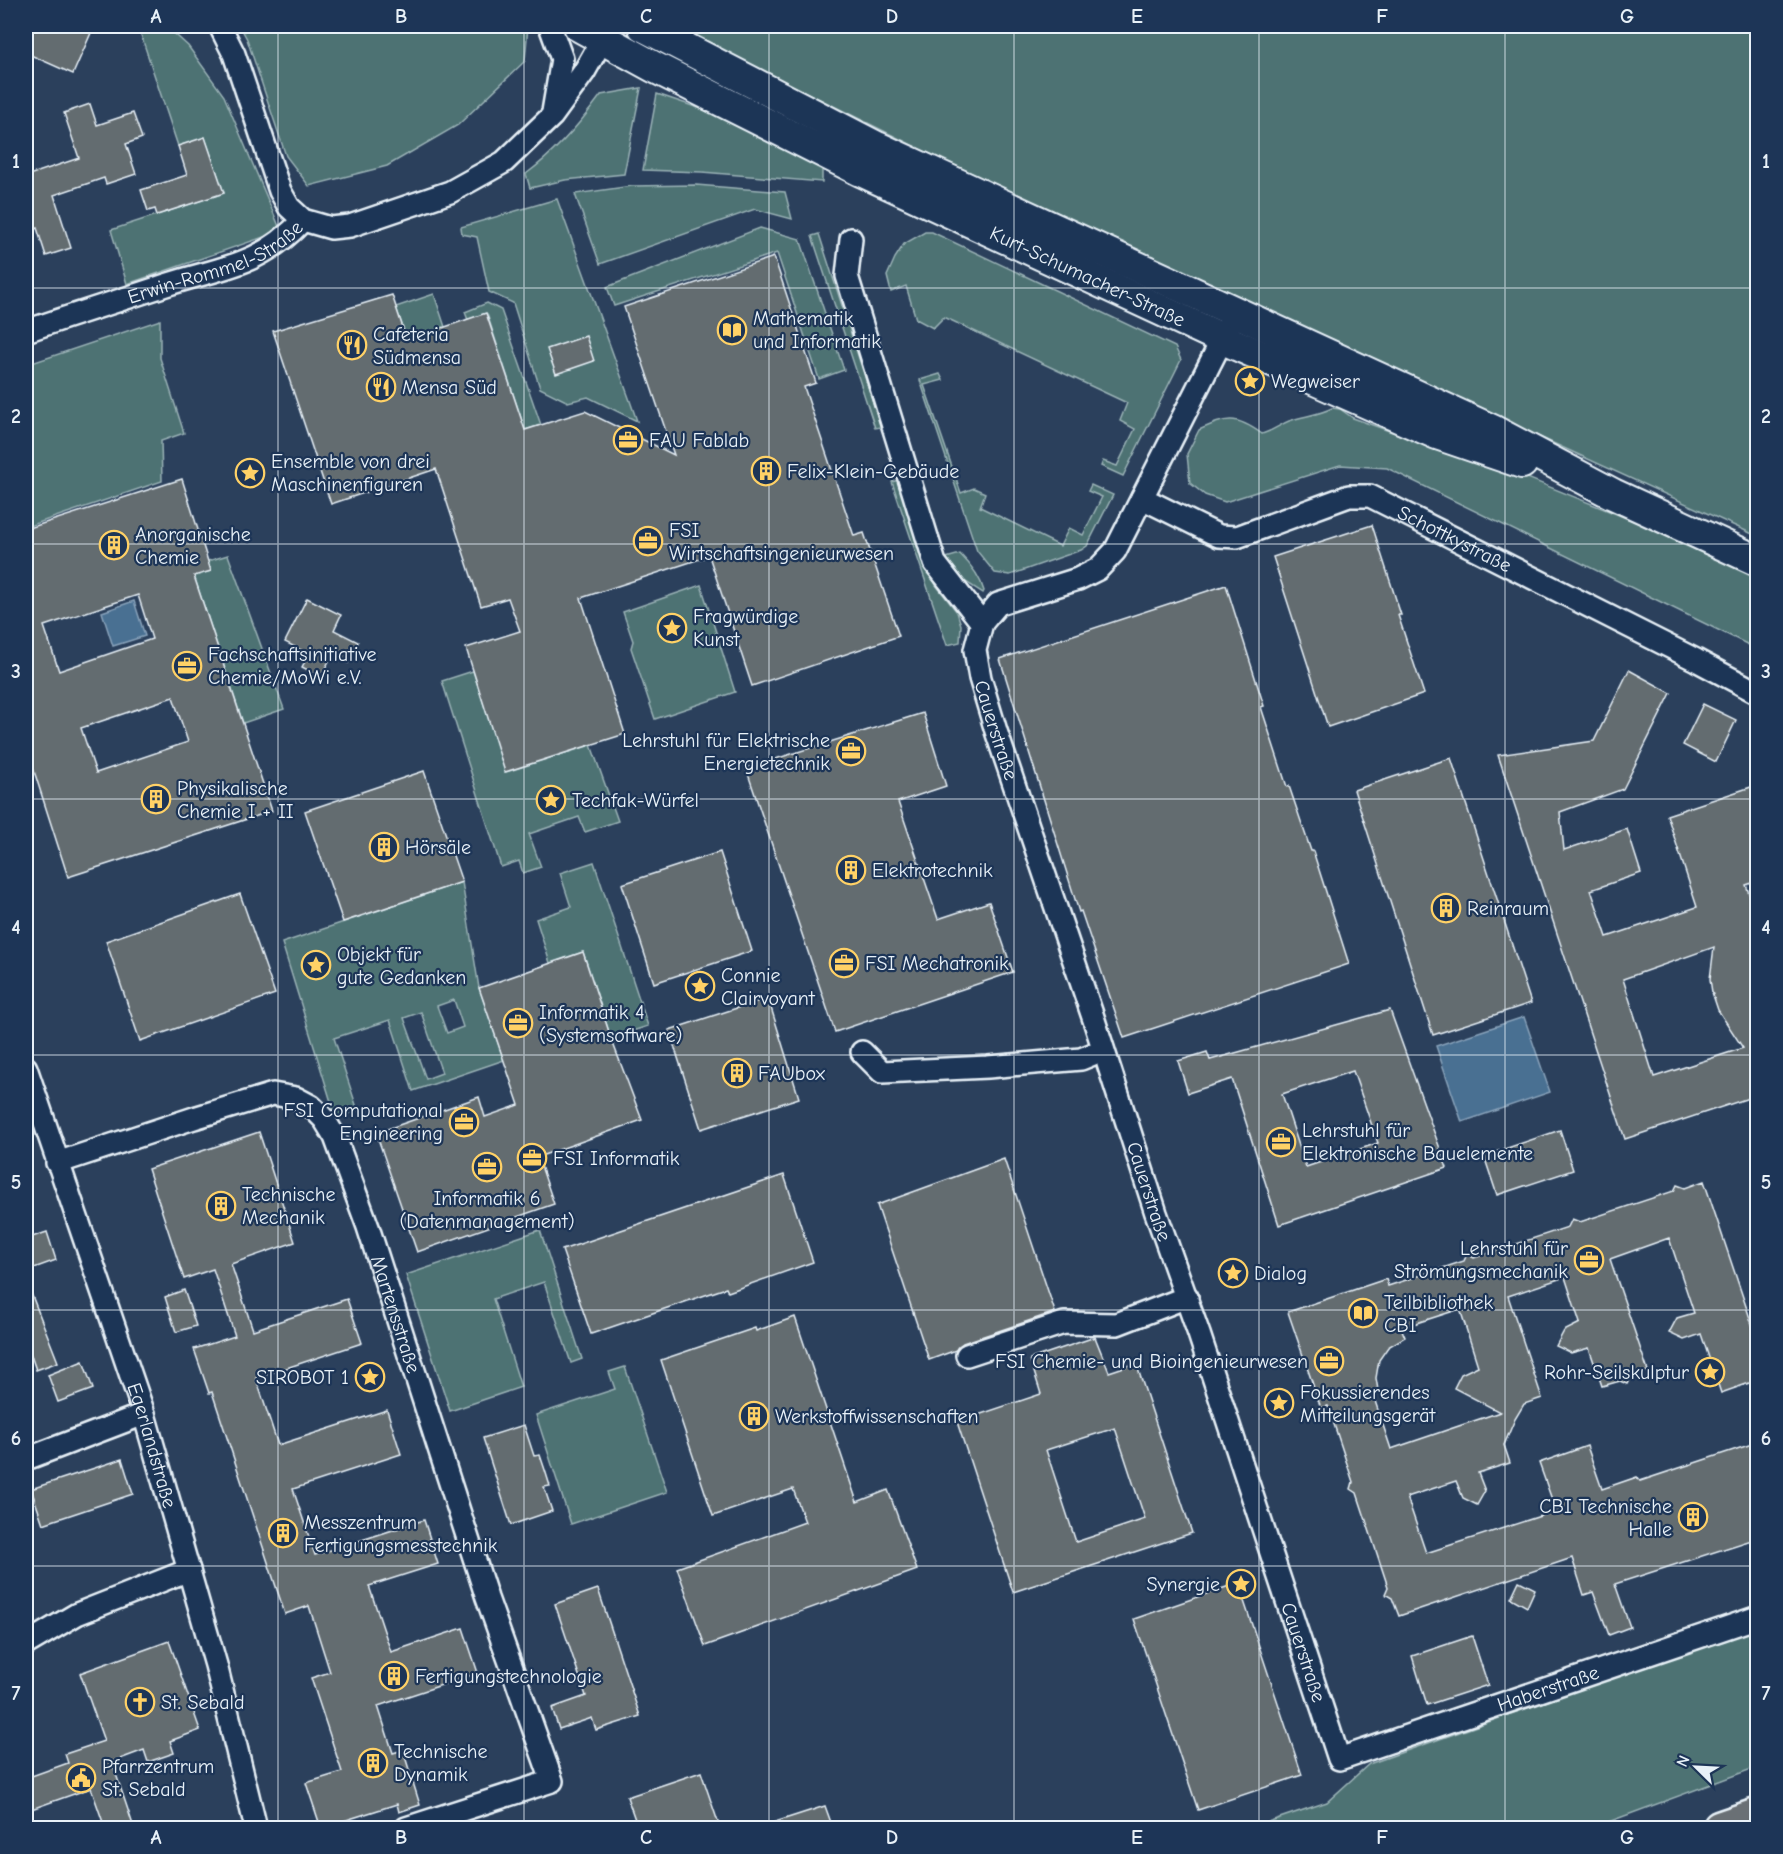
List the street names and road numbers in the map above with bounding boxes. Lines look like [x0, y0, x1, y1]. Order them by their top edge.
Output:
street label: Erwin-Rommel-Straße [125, 216, 308, 309]
street label: Kurt-Schumacher-Straße [986, 221, 1189, 332]
street label: Schottkystraße [1394, 501, 1515, 577]
street label: Cauerstraße [969, 678, 1023, 783]
street label: Cauerstraße [1122, 1139, 1176, 1244]
street label: Martensstraße [366, 1253, 425, 1376]
street label: Egerlandstraße [122, 1380, 181, 1511]
street label: Cauerstraße [1276, 1600, 1330, 1705]
street label: Haberstraße [1494, 1661, 1602, 1717]

